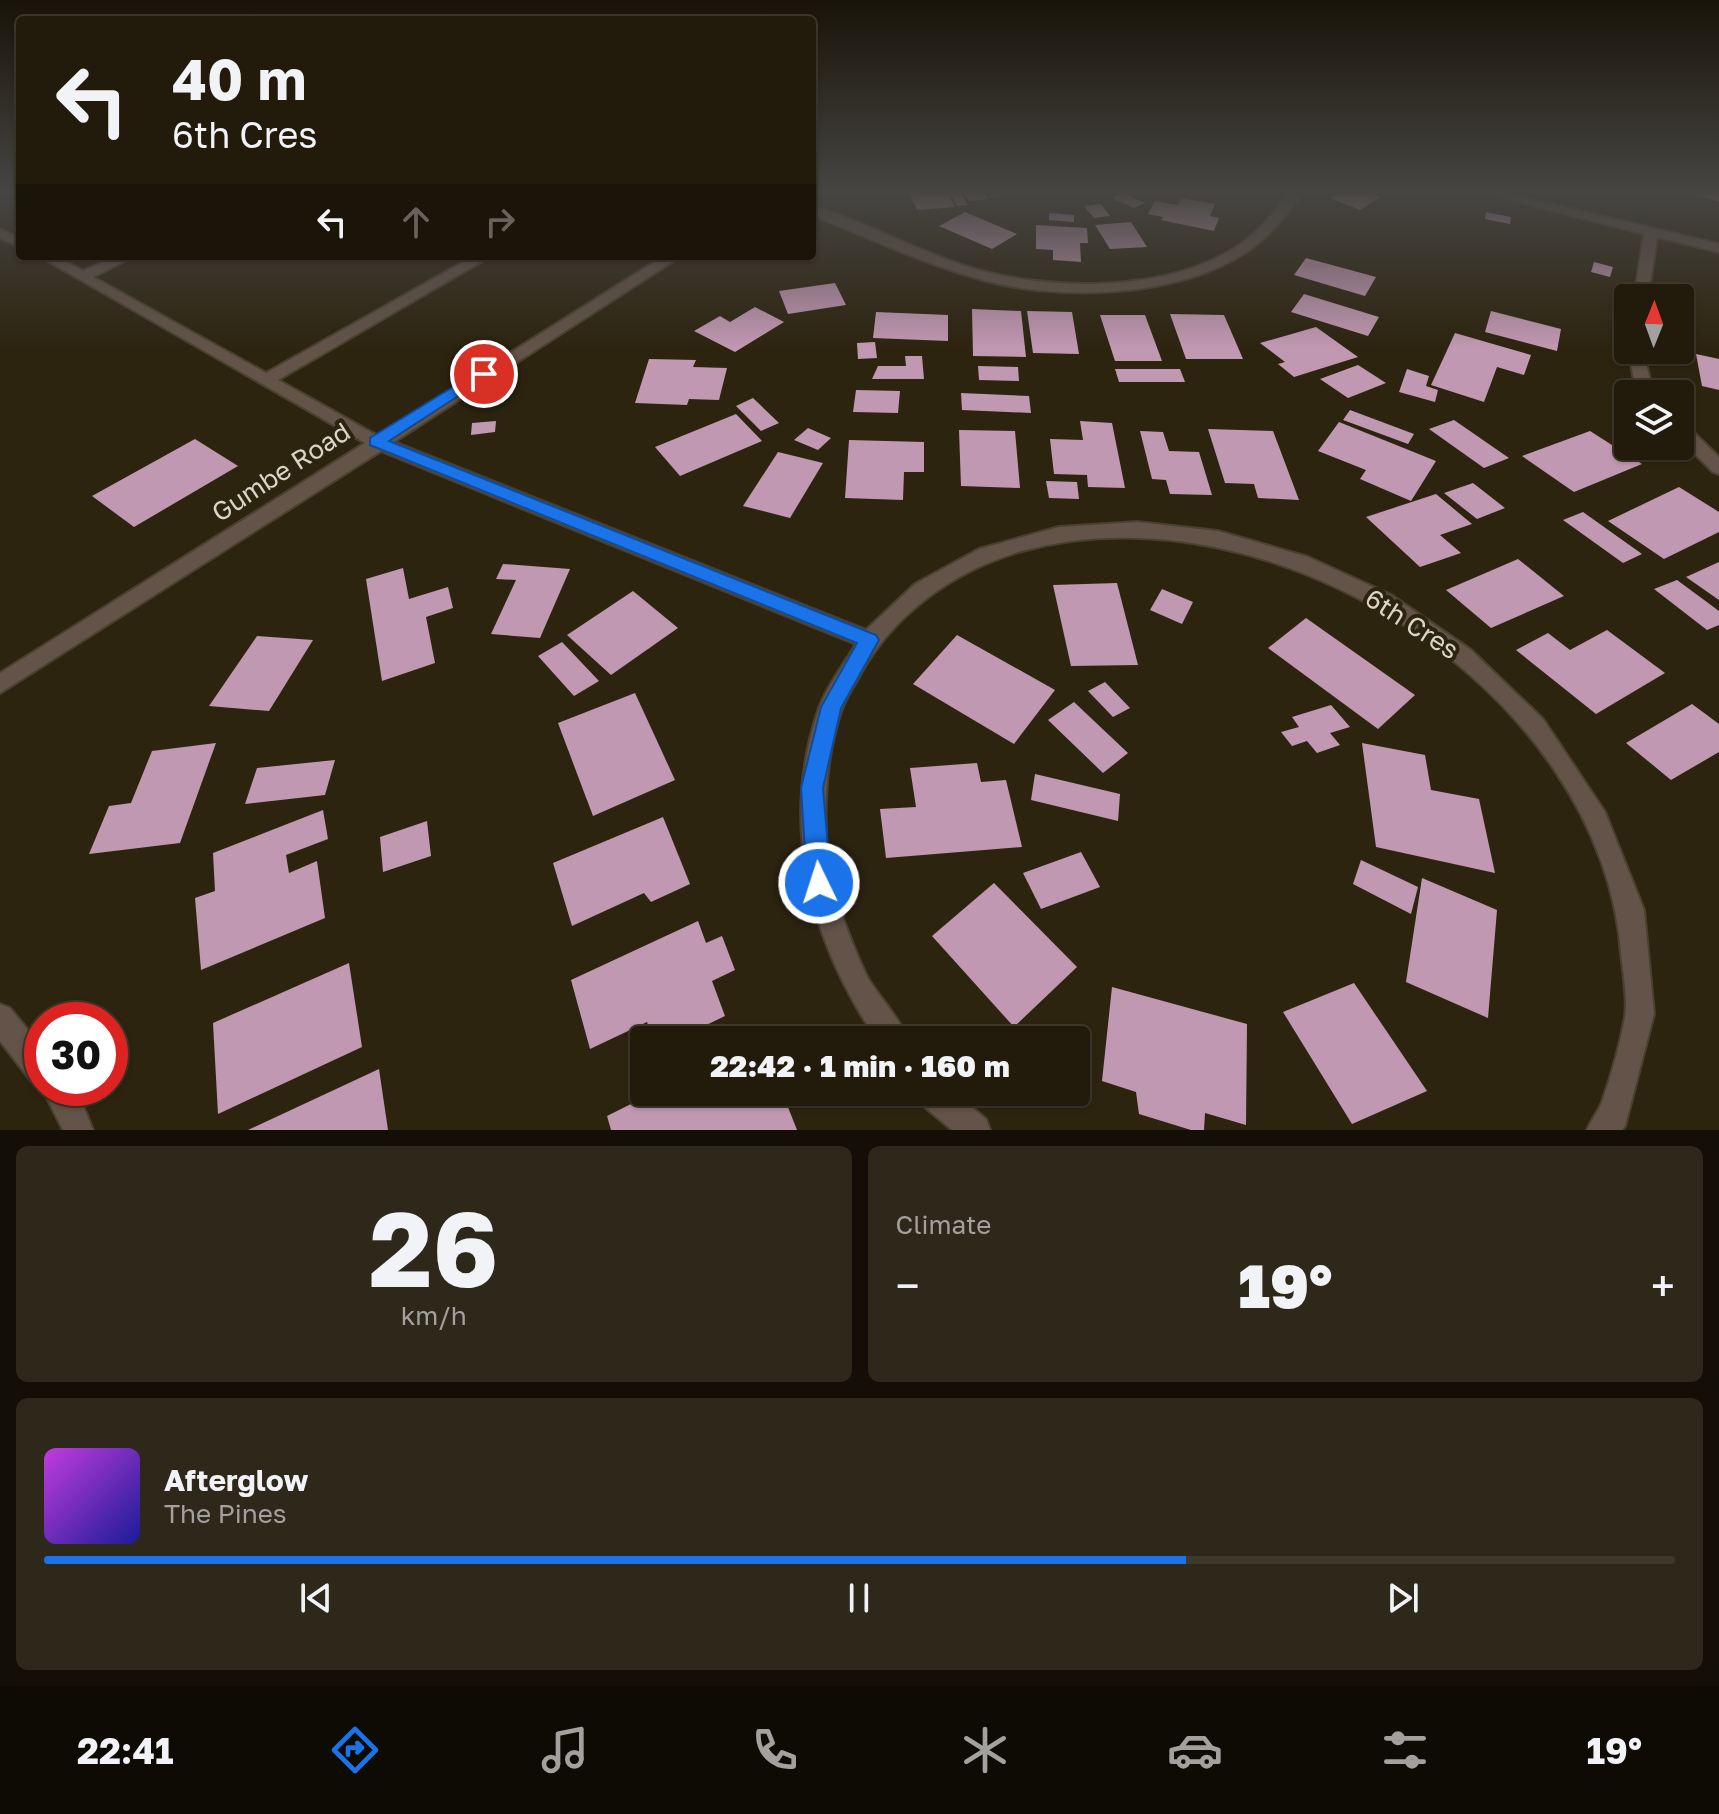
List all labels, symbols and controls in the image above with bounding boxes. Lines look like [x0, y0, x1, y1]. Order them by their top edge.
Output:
text: 40 m [172, 45, 306, 112]
icon: left [40, 48, 144, 152]
text: 6th Cres [172, 113, 317, 156]
icon: left [310, 200, 354, 244]
icon: ahead [394, 200, 438, 244]
icon: right [478, 200, 522, 244]
north arrow [1614, 284, 1694, 364]
map controls [1614, 284, 1694, 460]
pin [450, 340, 518, 408]
icon: arrive [462, 352, 506, 396]
button: layers [1614, 380, 1694, 460]
street label: Gumbe Road [206, 415, 356, 528]
street label: 6th Cres [1360, 582, 1465, 665]
position arrow [777, 841, 861, 925]
speed limit sign: 30 [24, 1002, 128, 1106]
text: 22:42 · 1 min · 160 m [710, 1048, 1010, 1084]
text: 26 [369, 1185, 498, 1310]
text: Climate [896, 1209, 991, 1240]
text: 19° [1238, 1249, 1332, 1321]
text: − [896, 1259, 920, 1312]
text: + [1651, 1259, 1675, 1312]
text: km/h [401, 1300, 467, 1331]
text: Afterglow [164, 1462, 308, 1498]
text: The Pines [164, 1498, 287, 1529]
icon: previous [294, 1576, 338, 1620]
icon: pause [837, 1576, 881, 1620]
icon: next [1381, 1576, 1425, 1620]
icon: directions [327, 1722, 383, 1778]
icon: music [537, 1722, 593, 1778]
icon: phone [747, 1722, 803, 1778]
icon: climate [957, 1722, 1013, 1778]
icon: car [1167, 1722, 1223, 1778]
icon: filters [1377, 1722, 1433, 1778]
text: 22:41 [77, 1729, 173, 1772]
text: 19° [1587, 1729, 1642, 1772]

